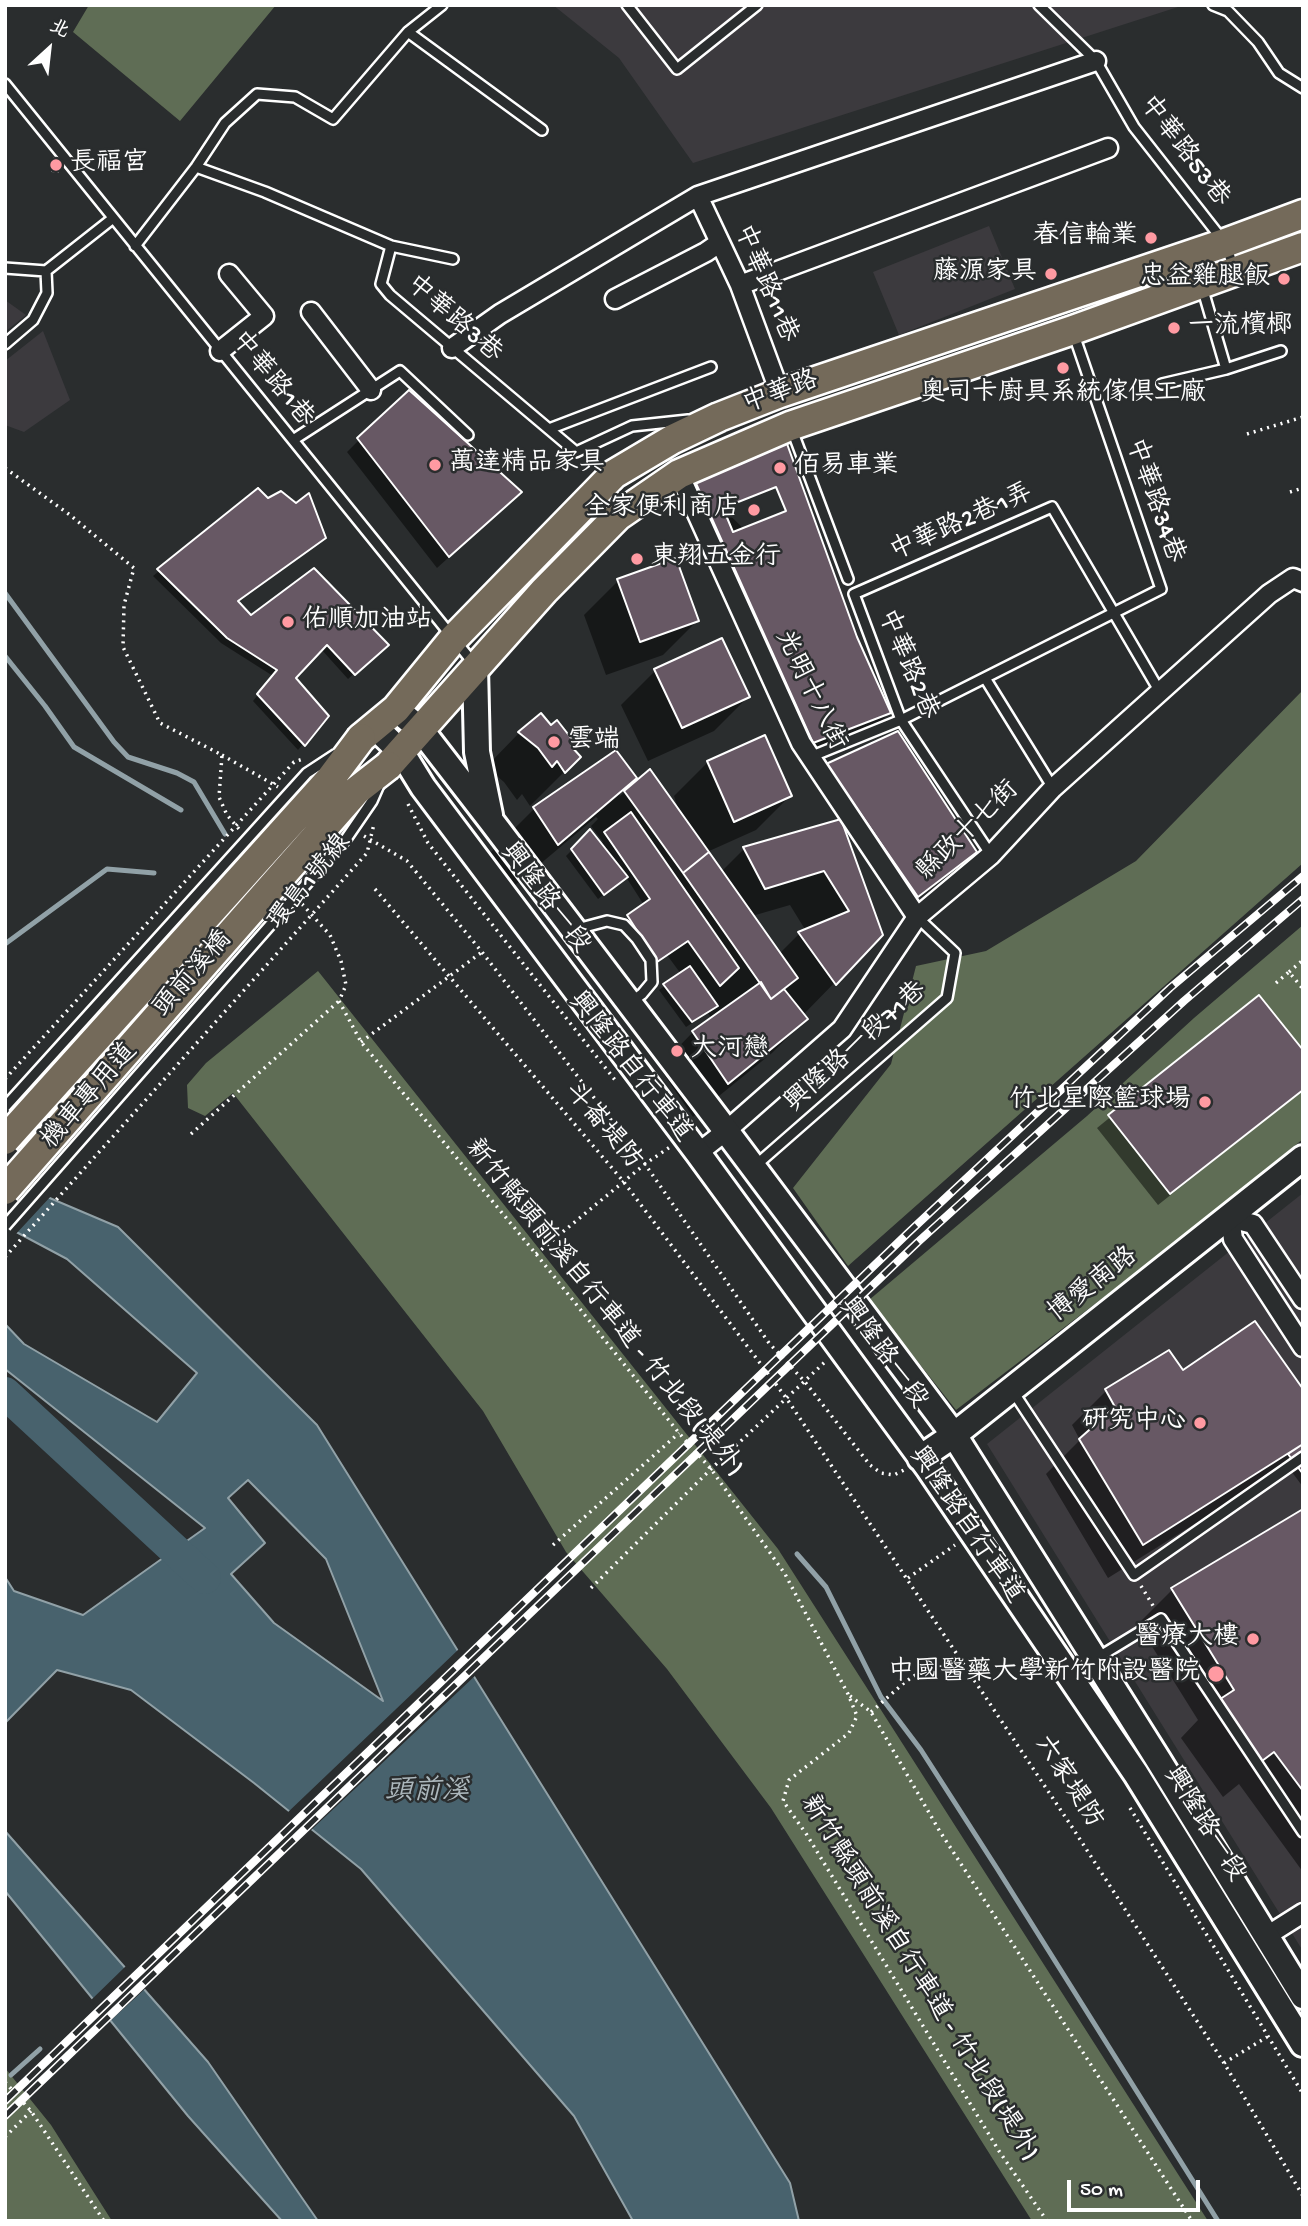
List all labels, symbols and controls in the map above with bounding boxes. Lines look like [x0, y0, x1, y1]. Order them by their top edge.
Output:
north arrow [14, 14, 84, 84]
text: 北 [45, 15, 72, 44]
street label: 中華路53巷 [1131, 90, 1235, 214]
place label: 長福宮 [70, 149, 148, 181]
marker: 長福宮 [48, 157, 64, 173]
street label: 中華路11巷 [725, 220, 803, 348]
place label: 春信輪業 [1033, 222, 1137, 254]
marker: 春信輪業 [1143, 230, 1159, 246]
place label: 藤源家具 [933, 258, 1037, 290]
place label: 忠益雞腿飯 [1140, 263, 1270, 295]
marker: 藤源家具 [1043, 266, 1059, 282]
street label: 中華路3巷 [398, 270, 508, 370]
marker: 忠益雞腿飯 [1276, 271, 1292, 287]
place label: 一流檳榔 [1188, 312, 1292, 344]
marker: 一流檳榔 [1166, 320, 1182, 336]
street label: 中華路1巷 [223, 326, 319, 434]
marker: 奧司卡廚具系統傢俱工廠 [1055, 360, 1071, 376]
street label: 中華路 [739, 366, 823, 422]
place label: 奧司卡廚具系統傢俱工廠 [920, 379, 1206, 411]
street label: 中華路34巷 [1117, 435, 1189, 567]
place label: 萬達精品家具 [449, 449, 605, 481]
place label: 佰易車業 [794, 452, 898, 484]
marker: 萬達精品家具 [427, 457, 443, 473]
marker: 佰易車業 [772, 460, 788, 476]
street label: 中華路2巷1弄 [886, 479, 1038, 569]
place label: 全家便利商店 [584, 494, 740, 526]
marker: 全家便利商店 [746, 502, 762, 518]
place label: 東翔五金行 [651, 543, 781, 575]
marker: 東翔五金行 [629, 551, 645, 567]
street label: 中華路2巷 [869, 605, 943, 725]
place label: 佑順加油站 [302, 606, 432, 638]
marker: 佑順加油站 [280, 614, 296, 630]
street label: 光明十八街 [766, 626, 852, 756]
place label: 雲端 [568, 726, 620, 758]
marker: 雲端 [546, 734, 562, 750]
street label: 縣政十七街 [911, 776, 1027, 888]
street label: 環島1號線 [263, 829, 359, 937]
street label: 興隆路一段 [492, 838, 596, 960]
street label: 頭前溪橋 [148, 926, 240, 1024]
street label: 興隆路一段71巷 [780, 976, 934, 1120]
street label: 興隆路自行車道 [561, 987, 697, 1149]
place label: 大河戀 [691, 1035, 769, 1067]
street label: 機車專用道 [37, 1038, 145, 1156]
marker: 大河戀 [669, 1043, 685, 1059]
street label: 斗崙堤防 [557, 1077, 647, 1177]
place label: 竹北星際籃球場 [1009, 1086, 1191, 1118]
marker: 竹北星際籃球場 [1197, 1094, 1213, 1110]
street label: 新竹縣頭前溪自行車道 - 竹北段(堤外) [457, 1134, 749, 1484]
street label: 博愛南路 [1043, 1242, 1145, 1330]
street label: 興隆路一段 [831, 1292, 933, 1416]
place label: 研究中心 [1082, 1407, 1186, 1439]
marker: 研究中心 [1192, 1415, 1208, 1431]
street label: 興隆路自行車道 [901, 1442, 1029, 1610]
place label: 醫療大樓 [1135, 1623, 1239, 1655]
marker: 醫療大樓 [1245, 1631, 1261, 1647]
place label: 中國醫藥大學新竹附設醫院 [888, 1658, 1200, 1690]
marker: 中國醫藥大學新竹附設醫院 [1206, 1664, 1226, 1684]
street label: 六家堤防 [1026, 1731, 1108, 1835]
street label: 興隆路一段 [1155, 1762, 1251, 1888]
water label: 頭前溪 [385, 1777, 469, 1811]
street label: 新竹縣頭前溪自行車道 - 竹北段(堤外) [792, 1790, 1044, 2168]
scale bar [1070, 2166, 1203, 2210]
text: 50 m [1080, 2179, 1123, 2204]

